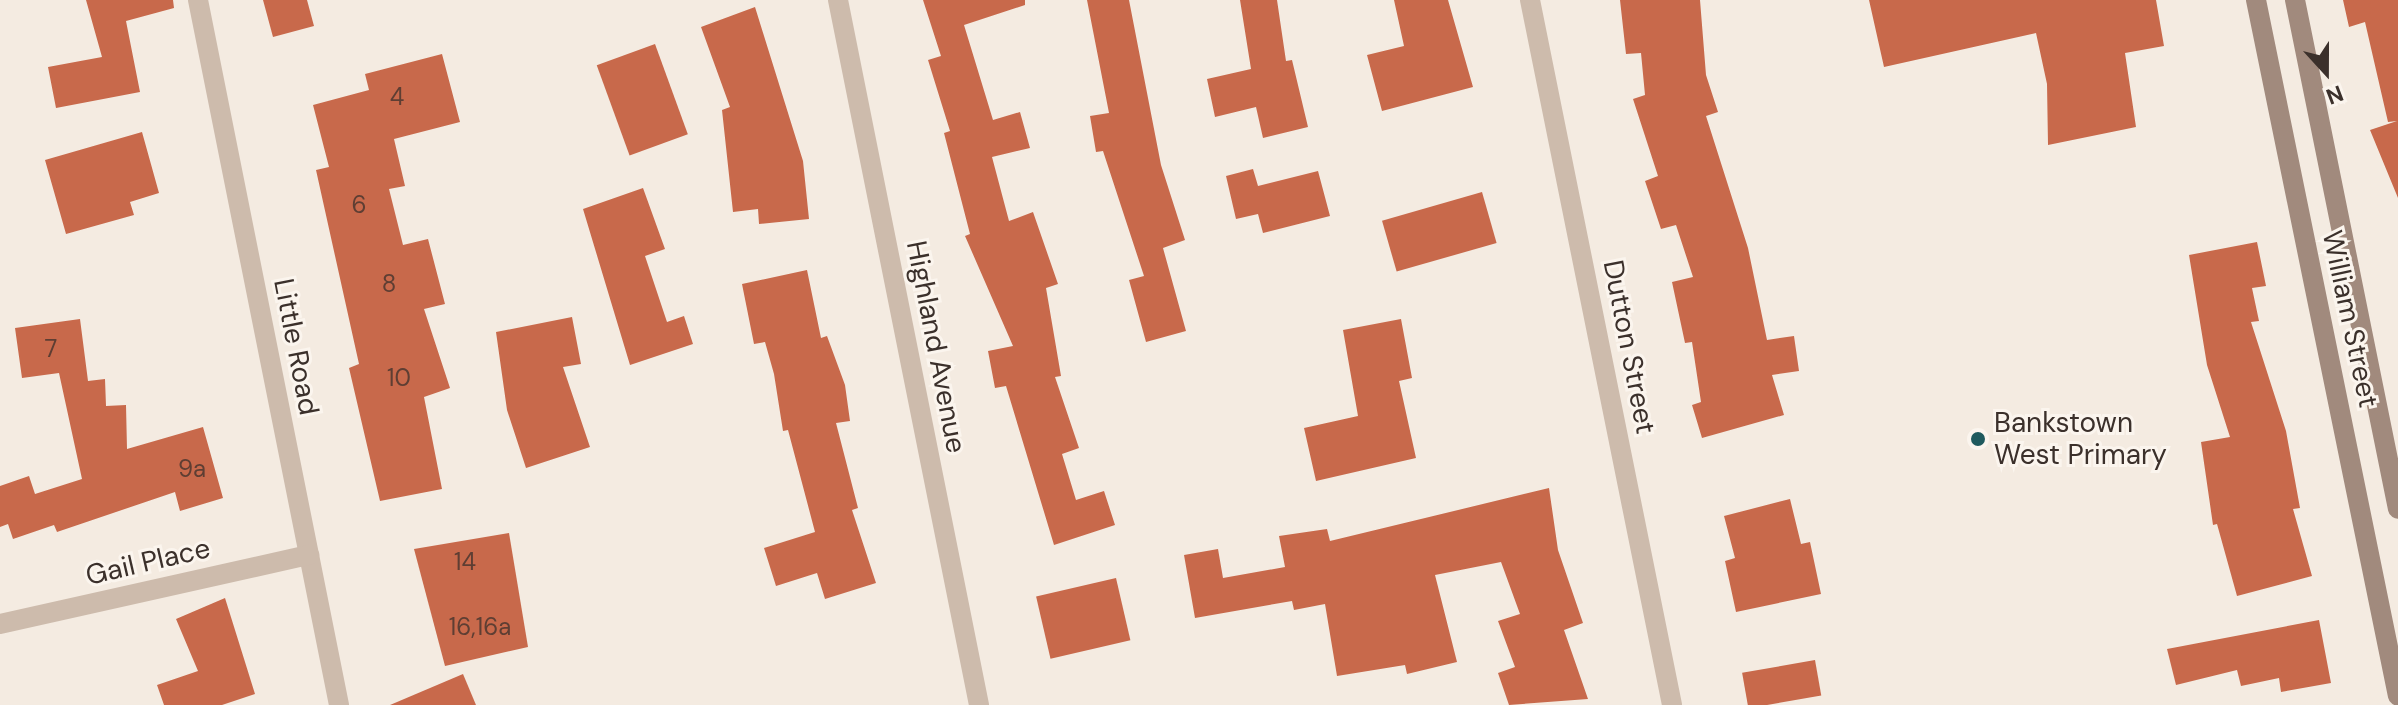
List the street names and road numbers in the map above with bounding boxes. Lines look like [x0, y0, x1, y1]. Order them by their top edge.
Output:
street label: William Street [2315, 227, 2385, 411]
street label: Highland Avenue [899, 238, 973, 456]
street label: Dutton Street [1596, 257, 1662, 437]
street label: Little Road [266, 276, 326, 418]
street label: Gail Place [83, 531, 213, 593]

